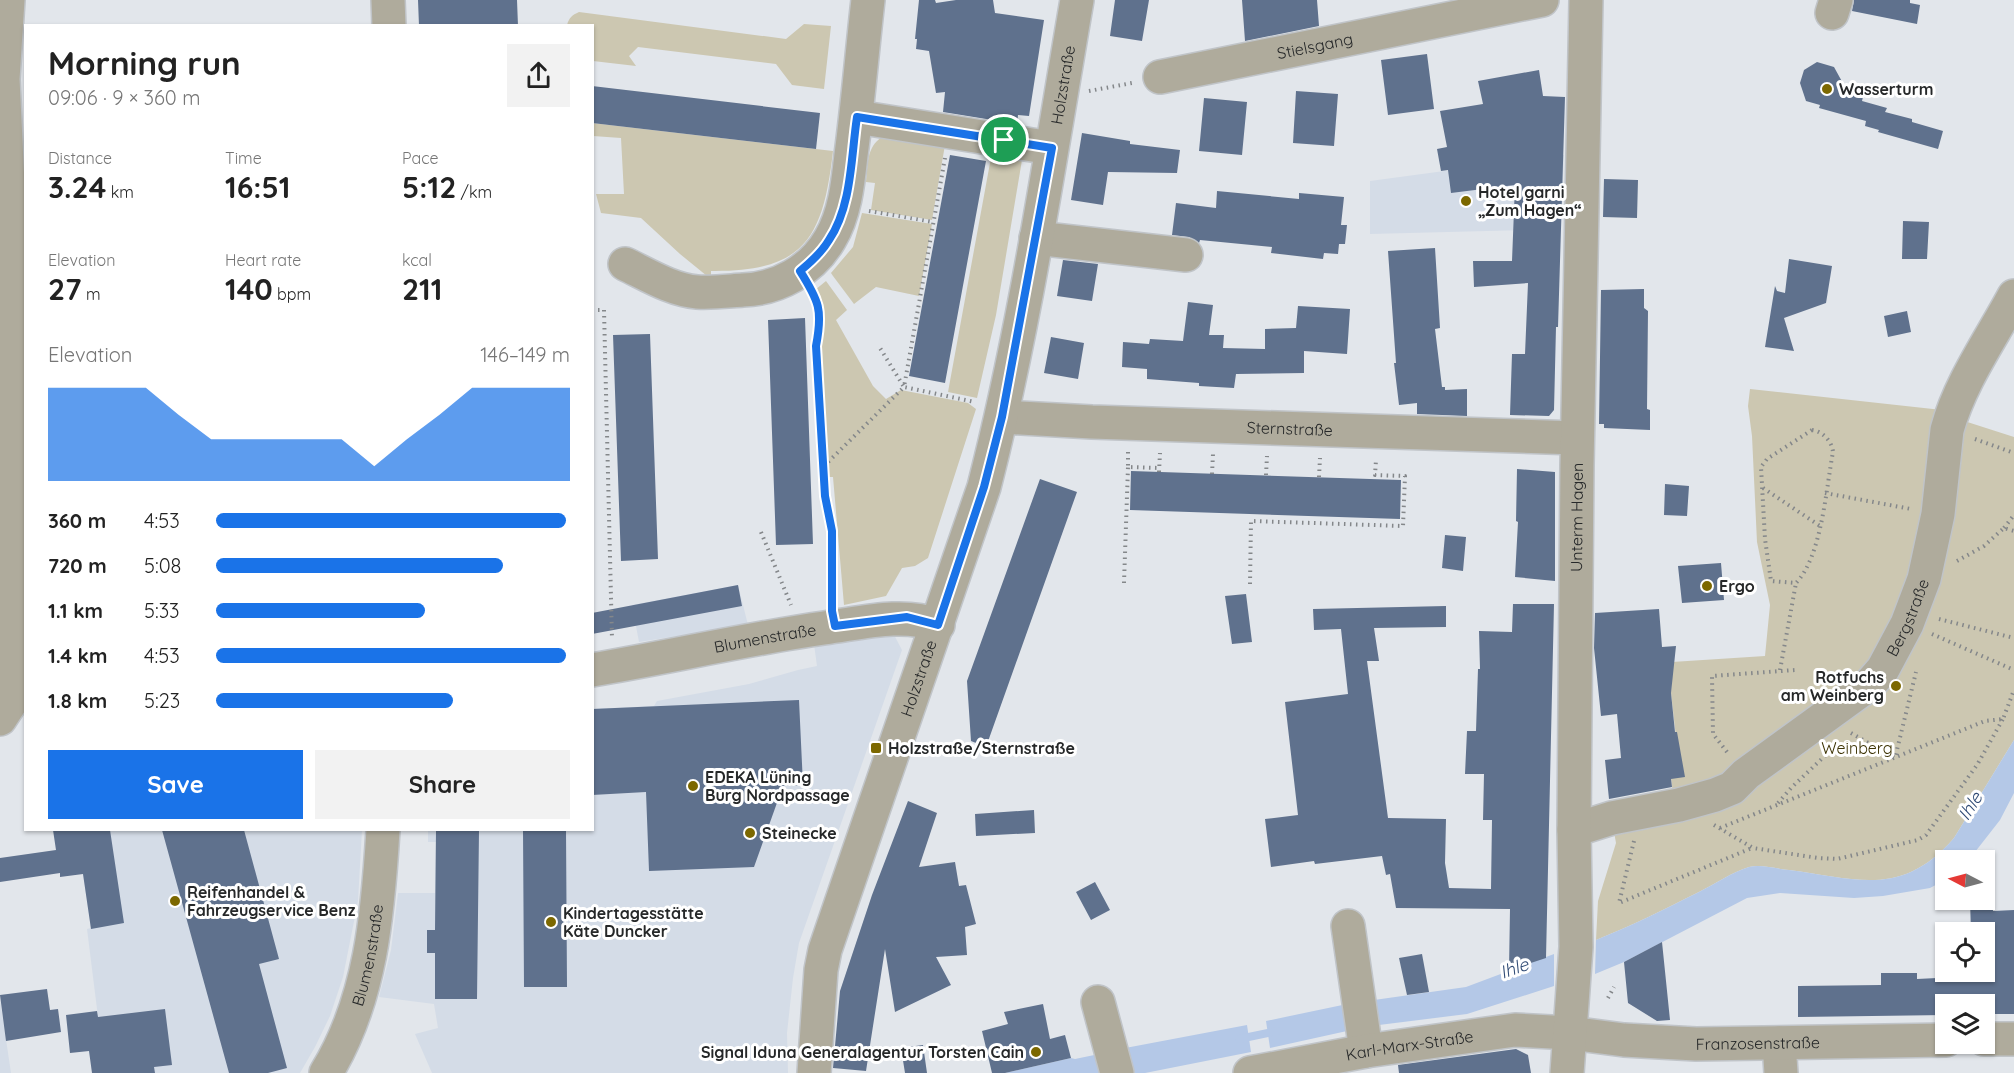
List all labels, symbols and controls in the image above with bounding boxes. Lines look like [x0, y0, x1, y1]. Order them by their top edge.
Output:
street label: Stielsgang [1275, 28, 1355, 63]
text: Morning run [48, 42, 241, 83]
button: share [507, 44, 570, 107]
street label: Holzstraße [1046, 44, 1079, 126]
place label: Wasserturm [1839, 79, 1933, 99]
marker: Wasserturm [1820, 82, 1834, 96]
text: 09:06 · 9 × 360 m [48, 85, 200, 110]
pin [978, 114, 1029, 165]
icon: arrive [987, 123, 1020, 156]
text: Distance [48, 148, 112, 168]
text: Time [225, 148, 262, 168]
text: Pace [402, 148, 438, 168]
text: 3.24 [48, 168, 106, 206]
text: 16:51 [225, 168, 290, 206]
text: 5:12 [402, 168, 456, 206]
text: km [106, 182, 134, 202]
text: /km [456, 182, 492, 202]
place label: Hotel garni „Zum Hagen“ [1478, 182, 1582, 220]
marker: Hotel garni „Zum Hagen“ [1459, 194, 1473, 208]
text: Elevation [48, 250, 115, 270]
text: Heart rate [225, 250, 301, 270]
text: kcal [402, 250, 432, 270]
text: 27 [48, 270, 82, 308]
text: 140 [225, 270, 273, 308]
text: 211 [402, 270, 442, 308]
text: m [82, 284, 101, 304]
text: bpm [273, 284, 311, 304]
text: Elevation [48, 342, 132, 367]
text: 146–149 m [480, 342, 570, 367]
street label: Sternstraße [1246, 417, 1333, 440]
street label: Unterm Hagen [1566, 463, 1587, 572]
text: 360 m [48, 508, 106, 533]
text: 4:53 [144, 508, 180, 533]
text: 720 m [48, 553, 107, 578]
text: 5:08 [144, 553, 181, 578]
place label: Ergo [1719, 576, 1755, 596]
street label: Bergstraße [1882, 576, 1933, 660]
marker: Ergo [1700, 579, 1714, 593]
text: 1.1 km [48, 598, 103, 623]
text: 5:33 [144, 598, 180, 623]
street label: Blumenstraße [712, 619, 817, 657]
street label: Holzstraße [896, 637, 941, 719]
text: 1.4 km [48, 643, 107, 668]
text: 4:53 [144, 643, 180, 668]
place label: Rotfuchs am Weinberg [1781, 667, 1884, 705]
marker: Rotfuchs am Weinberg [1889, 679, 1903, 693]
text: 1.8 km [48, 688, 107, 713]
text: 5:23 [144, 688, 180, 713]
place label: Holzstraße/Sternstraße [888, 738, 1075, 758]
park label: Weinberg [1821, 738, 1893, 758]
marker: Holzstraße/Sternstraße [869, 741, 883, 755]
button: Save [48, 750, 303, 819]
button: Share [315, 750, 570, 819]
place label: EDEKA Lüning Burg Nordpassage [705, 767, 850, 805]
marker: EDEKA Lüning Burg Nordpassage [686, 779, 700, 793]
water label: Ihle [1953, 787, 1988, 824]
place label: Steinecke [762, 823, 837, 843]
marker: Steinecke [743, 826, 757, 840]
north arrow [1935, 850, 1995, 910]
map controls [1935, 850, 1995, 1054]
place label: Reifenhandel & Fahrzeugservice Benz [187, 882, 356, 920]
marker: Reifenhandel & Fahrzeugservice Benz [168, 894, 182, 908]
street label: Blumenstraße [347, 903, 387, 1008]
place label: Kindertagesstätte Käte Duncker [563, 903, 704, 941]
marker: Kindertagesstätte Käte Duncker [544, 915, 558, 929]
button: locate [1935, 922, 1995, 982]
water label: Ihle [1497, 952, 1532, 984]
button: layers [1935, 994, 1995, 1054]
street label: Karl-Marx-Straße [1344, 1026, 1475, 1065]
street label: Franzosenstraße [1696, 1032, 1820, 1054]
place label: Signal Iduna Generalagentur Torsten Cain [701, 1042, 1024, 1062]
marker: Signal Iduna Generalagentur Torsten Cain [1029, 1045, 1043, 1059]

